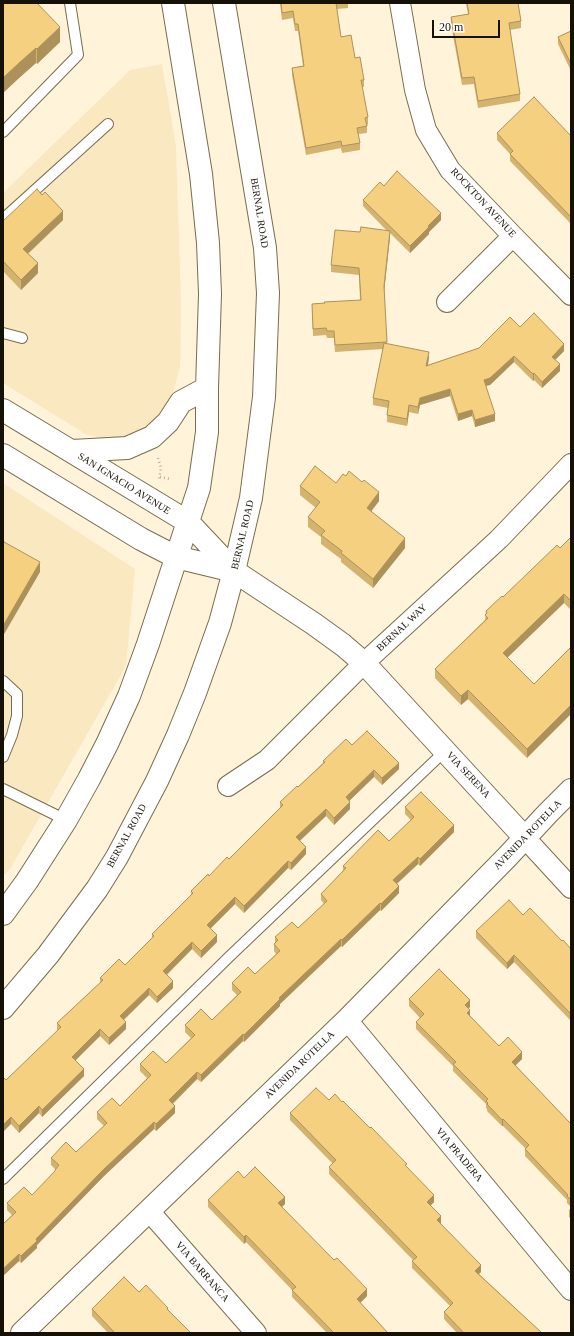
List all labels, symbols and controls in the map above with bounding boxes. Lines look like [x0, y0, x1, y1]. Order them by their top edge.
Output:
scale bar [434, 12, 502, 38]
text: 20 m [439, 20, 463, 34]
street label: ROCKTON AVENUE [448, 166, 518, 240]
street label: BERNAL ROAD [248, 177, 270, 249]
street label: SAN IGNACIO AVENUE [75, 451, 173, 517]
street label: BERNAL ROAD [229, 499, 257, 571]
street label: BERNAL WAY [374, 602, 430, 654]
street label: VIA SERENA [443, 749, 493, 801]
street label: AVENIDA ROTELLA [492, 798, 564, 872]
street label: BERNAL ROAD [105, 802, 149, 870]
street label: AVENIDA ROTELLA [263, 1029, 337, 1101]
street label: VIA PRADERA [433, 1126, 485, 1184]
street label: VIA BARRANCA [173, 1239, 231, 1305]

